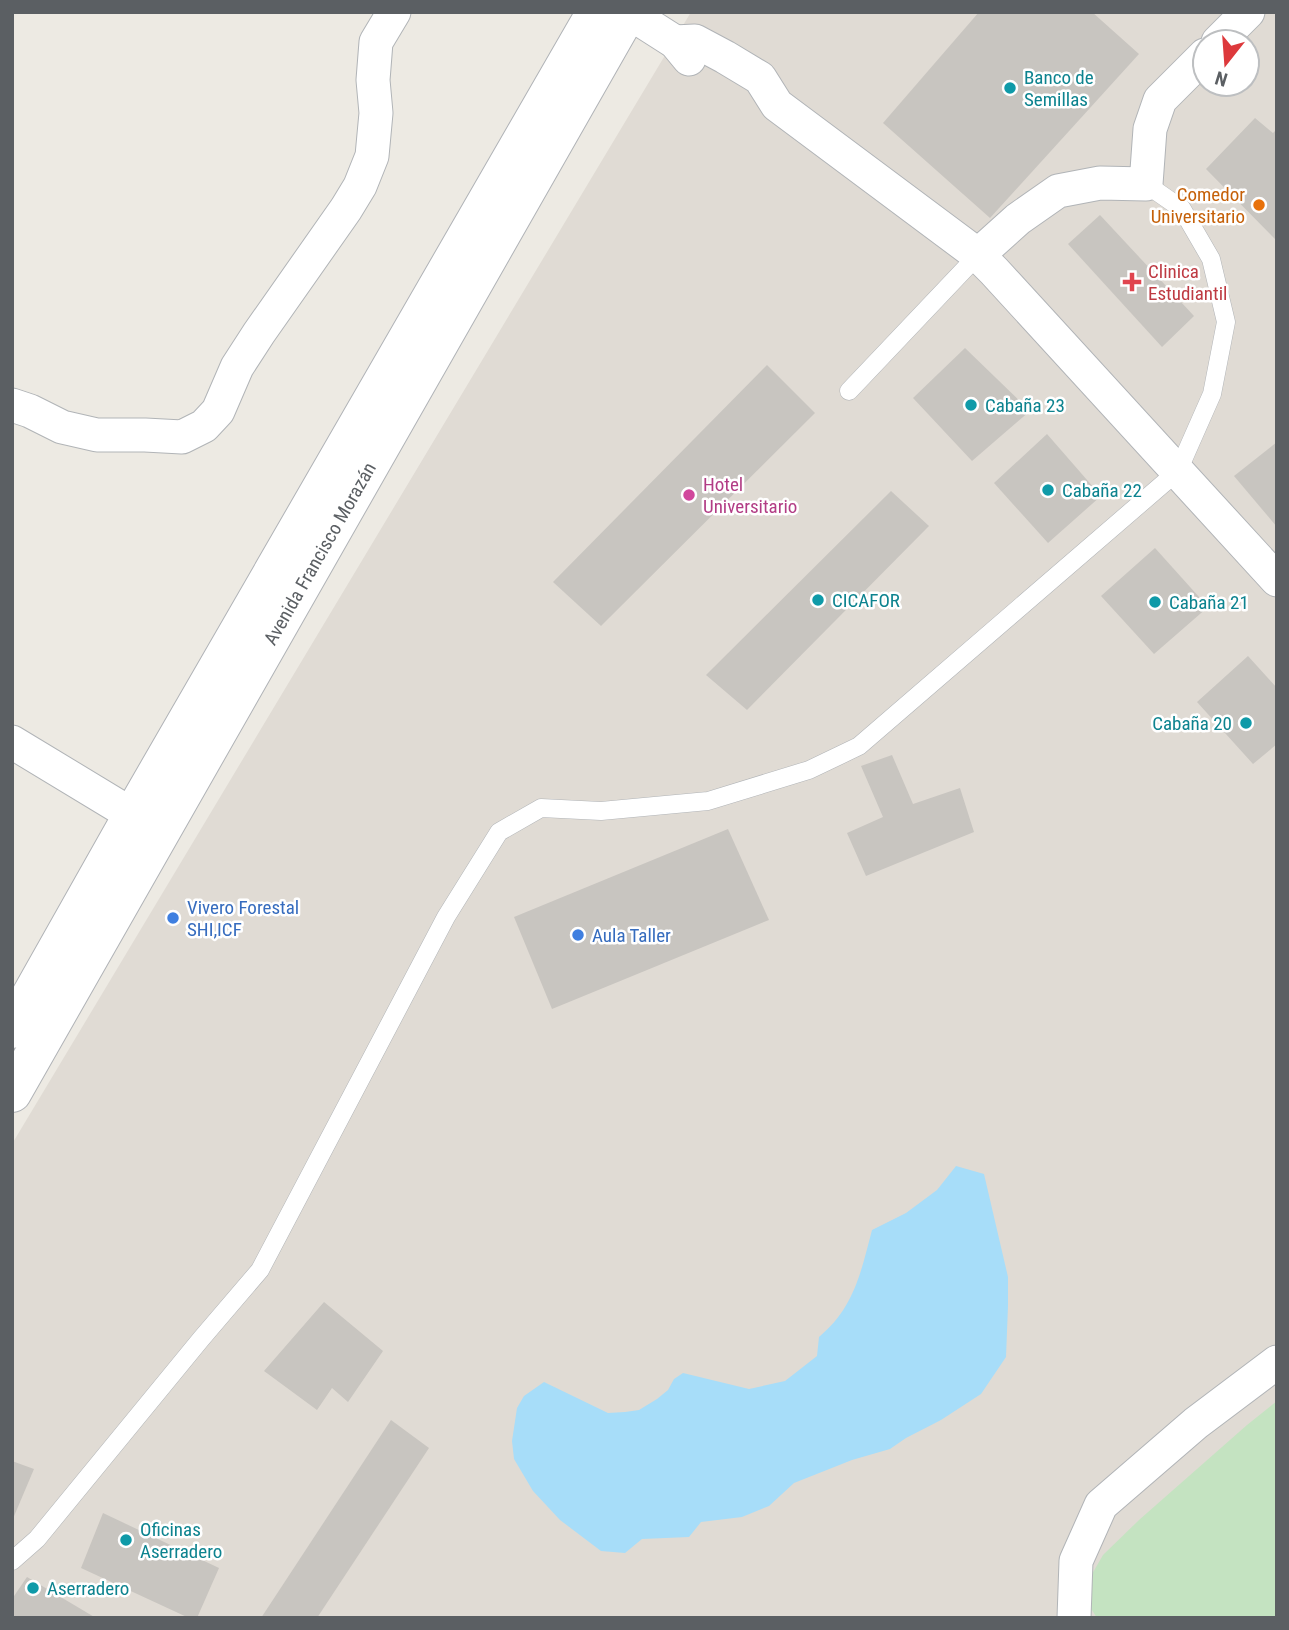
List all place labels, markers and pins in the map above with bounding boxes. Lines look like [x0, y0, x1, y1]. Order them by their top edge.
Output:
place label: Banco de Semillas [1024, 66, 1094, 111]
marker: Banco de Semillas [1002, 80, 1018, 96]
place label: Comedor Universitario [1151, 183, 1245, 228]
marker: Comedor Universitario [1251, 197, 1267, 213]
place label: Clinica Estudiantil [1148, 260, 1227, 305]
marker: Clinica Estudiantil [1122, 272, 1142, 292]
place label: Cabaña 23 [985, 394, 1065, 417]
marker: Cabaña 23 [963, 397, 979, 413]
place label: Hotel Universitario [703, 473, 797, 518]
place label: Cabaña 22 [1062, 479, 1142, 502]
marker: Cabaña 22 [1040, 482, 1056, 498]
marker: Hotel Universitario [681, 487, 697, 503]
place label: CICAFOR [832, 589, 900, 612]
place label: Cabaña 21 [1169, 591, 1249, 614]
marker: CICAFOR [810, 592, 826, 608]
marker: Cabaña 21 [1147, 594, 1163, 610]
place label: Cabaña 20 [1152, 712, 1232, 735]
marker: Cabaña 20 [1238, 715, 1254, 731]
place label: Vivero Forestal SHI,ICF [187, 896, 299, 941]
marker: Vivero Forestal SHI,ICF [165, 910, 181, 926]
place label: Aula Taller [592, 924, 671, 947]
marker: Aula Taller [570, 927, 586, 943]
place label: Oficinas Aserradero [140, 1518, 222, 1563]
marker: Oficinas Aserradero [118, 1532, 134, 1548]
place label: Aserradero [47, 1577, 129, 1600]
marker: Aserradero [25, 1580, 41, 1596]

